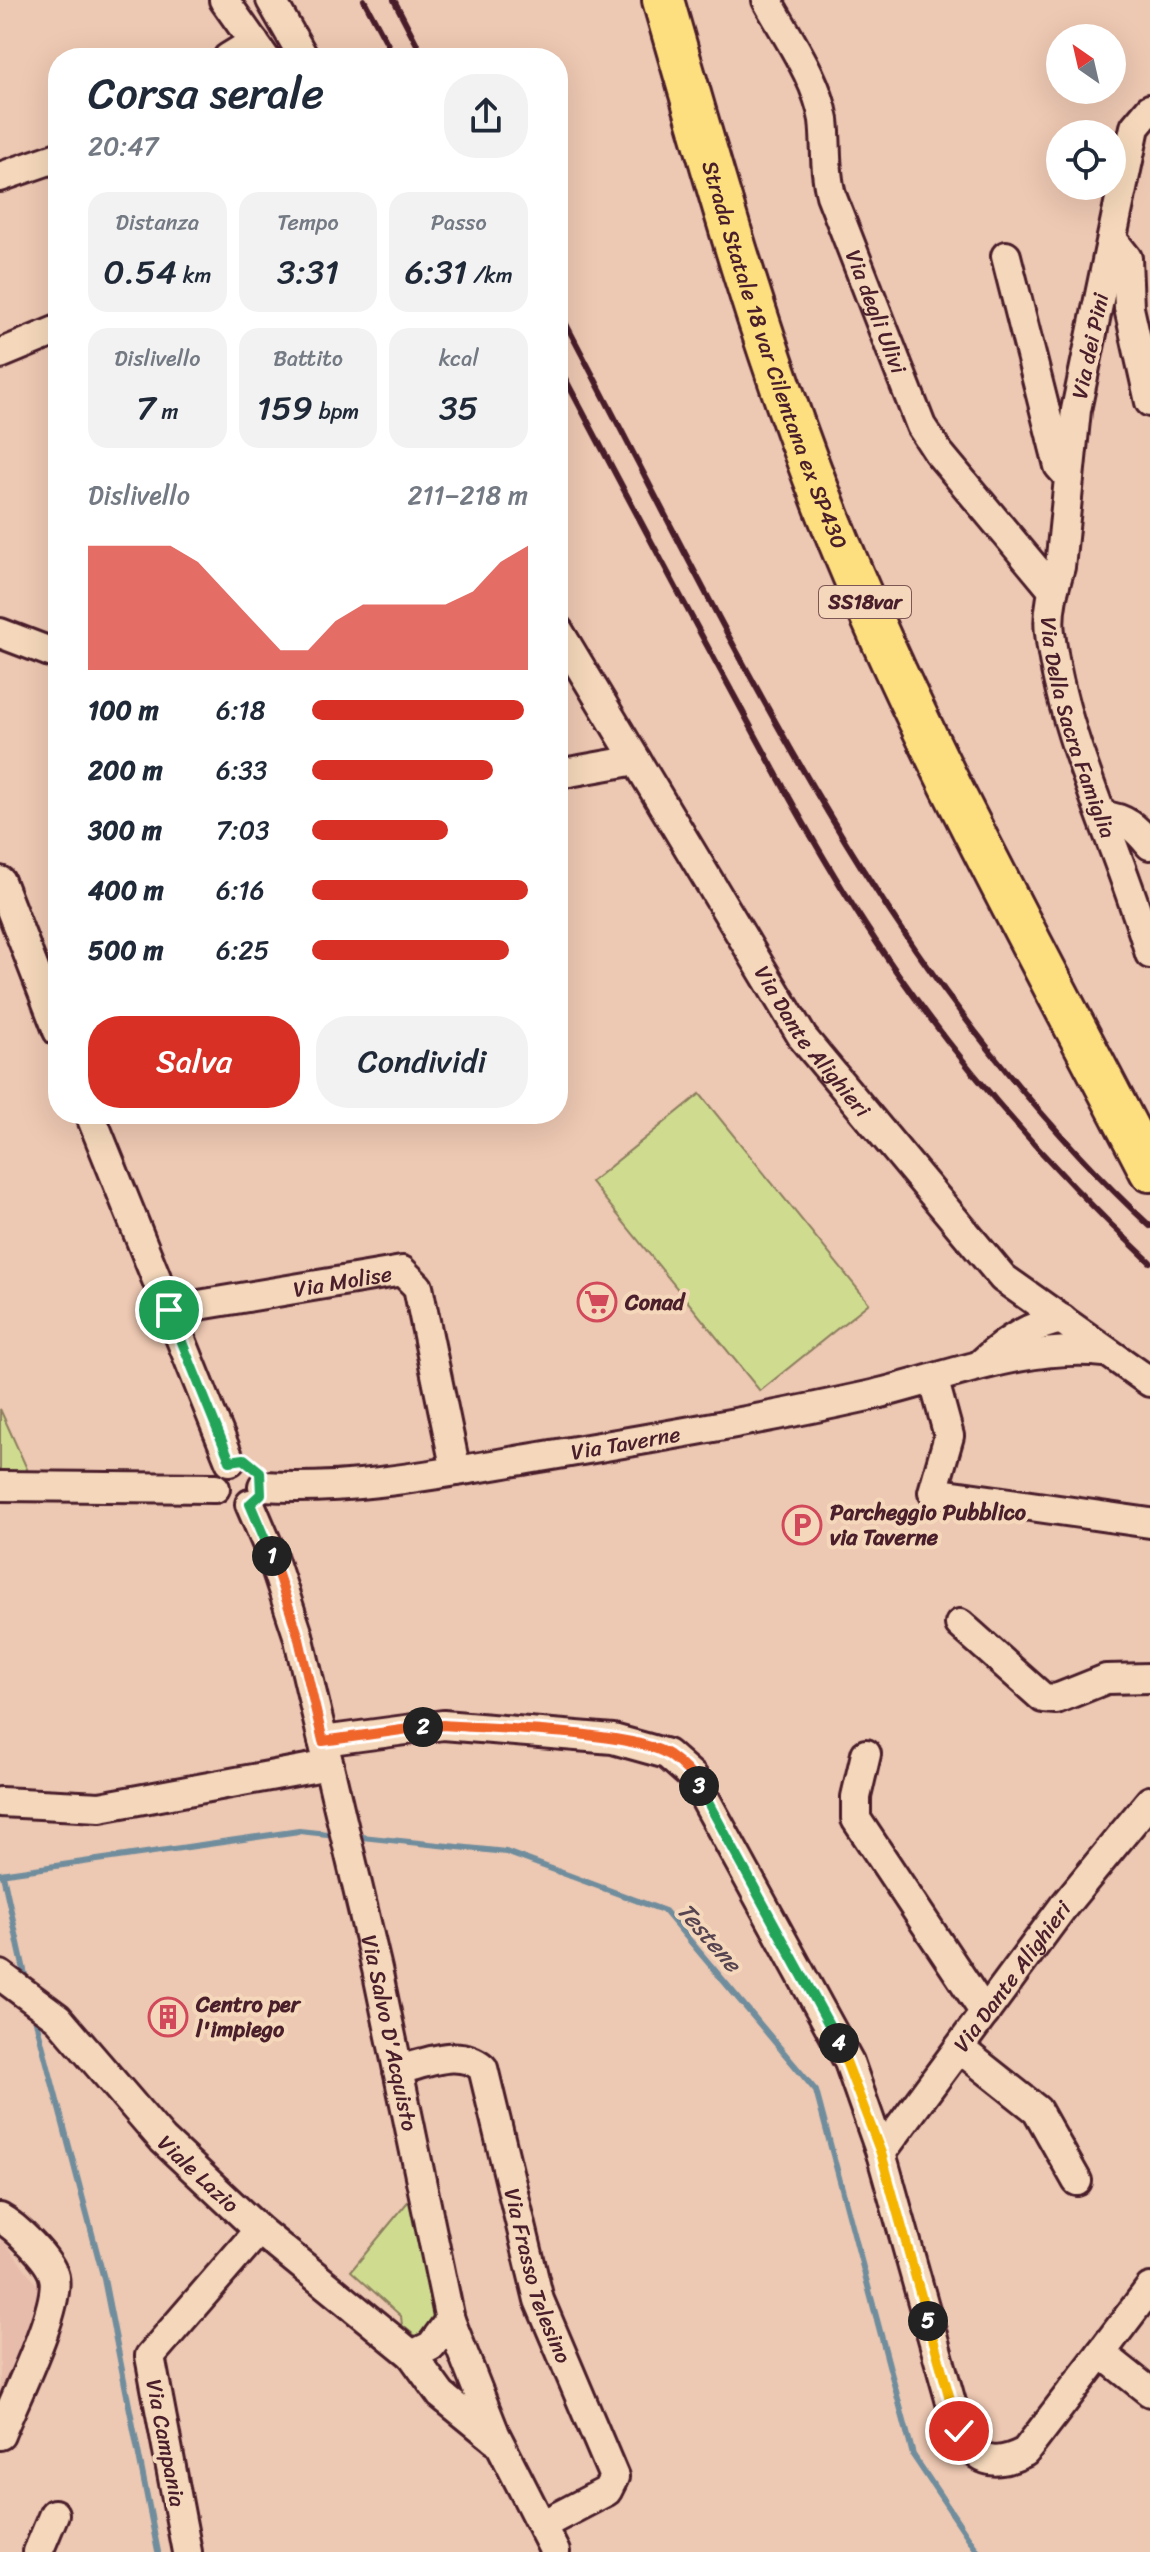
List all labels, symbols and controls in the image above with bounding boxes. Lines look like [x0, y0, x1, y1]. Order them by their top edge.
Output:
north arrow [1046, 24, 1126, 104]
map controls [1046, 24, 1126, 200]
text: Corsa serale [88, 54, 324, 132]
button: share [444, 74, 528, 158]
button: locate [1046, 120, 1126, 200]
text: 20:47 [88, 123, 158, 169]
street label: Strada Statale 18 var Cilentana ex SP430 [691, 156, 859, 555]
text: Distanza [116, 203, 199, 242]
text: Tempo [277, 203, 339, 242]
text: Passo [431, 203, 487, 242]
text: 0.54 [103, 242, 177, 302]
text: 3:31 [277, 242, 339, 302]
text: 6:31 [405, 242, 467, 302]
street label: Via degli Ulivi [834, 244, 919, 380]
text: km [177, 256, 211, 295]
text: /km [467, 256, 513, 295]
street label: Via dei Pini [1060, 289, 1120, 403]
text: Dislivello [114, 339, 200, 378]
text: Battito [273, 339, 343, 378]
text: kcal [439, 339, 479, 378]
text: 7 [136, 378, 156, 438]
text: 159 [257, 378, 313, 438]
text: 35 [439, 378, 478, 438]
text: m [156, 392, 178, 431]
text: bpm [313, 392, 359, 431]
text: Dislivello [88, 472, 190, 518]
text: 211–218 m [407, 472, 528, 518]
road number: SS18var [819, 586, 911, 618]
street label: Via Della Sacra Famiglia [1030, 617, 1128, 844]
text: 100 m [88, 687, 159, 733]
text: 6:18 [216, 687, 265, 733]
text: 200 m [88, 747, 163, 793]
text: 6:33 [216, 747, 267, 793]
text: 300 m [88, 807, 162, 853]
text: 7:03 [216, 807, 269, 853]
text: 400 m [88, 867, 164, 913]
text: 6:16 [216, 867, 265, 913]
text: 500 m [88, 927, 163, 973]
text: 6:25 [216, 927, 270, 973]
street label: Via Dante Alighieri [744, 957, 882, 1127]
button: Salva [88, 1016, 300, 1108]
button: Condividi [316, 1016, 528, 1108]
street label: Via Molise [290, 1254, 395, 1308]
pin [135, 1276, 203, 1344]
supermarket icon: Conad [576, 1281, 618, 1323]
place label: Conad [624, 1283, 687, 1322]
icon: arrive [147, 1288, 191, 1332]
street label: Via Taverne [568, 1414, 684, 1471]
place label: Parcheggio Pubblico via Taverne [830, 1493, 1027, 1557]
parking icon: Parcheggio Pubblico via Taverne [781, 1504, 823, 1546]
pin: 1 [252, 1536, 292, 1576]
text: 1 [267, 1536, 277, 1575]
pin: 2 [403, 1707, 443, 1747]
text: 2 [417, 1707, 429, 1746]
pin: 3 [679, 1766, 719, 1806]
text: 3 [693, 1766, 705, 1805]
street label: Via Dante Alighieri [942, 1891, 1081, 2060]
water label: Testene [666, 1892, 753, 1984]
street label: Via Salvo D'Acquisto [350, 1931, 430, 2135]
place label: Centro per l'impiego [195, 1985, 302, 2049]
building icon: Centro per l'impiego [147, 1996, 189, 2038]
pin: 4 [819, 2023, 859, 2063]
text: 4 [832, 2023, 846, 2062]
street label: Viale Lazio [148, 2124, 249, 2222]
street label: Via Frasso Telesino [493, 2184, 583, 2370]
pin: 5 [908, 2301, 948, 2341]
text: 5 [921, 2301, 935, 2340]
street label: Via Campania [135, 2376, 197, 2510]
pin [925, 2397, 993, 2465]
icon: check [937, 2409, 981, 2453]

